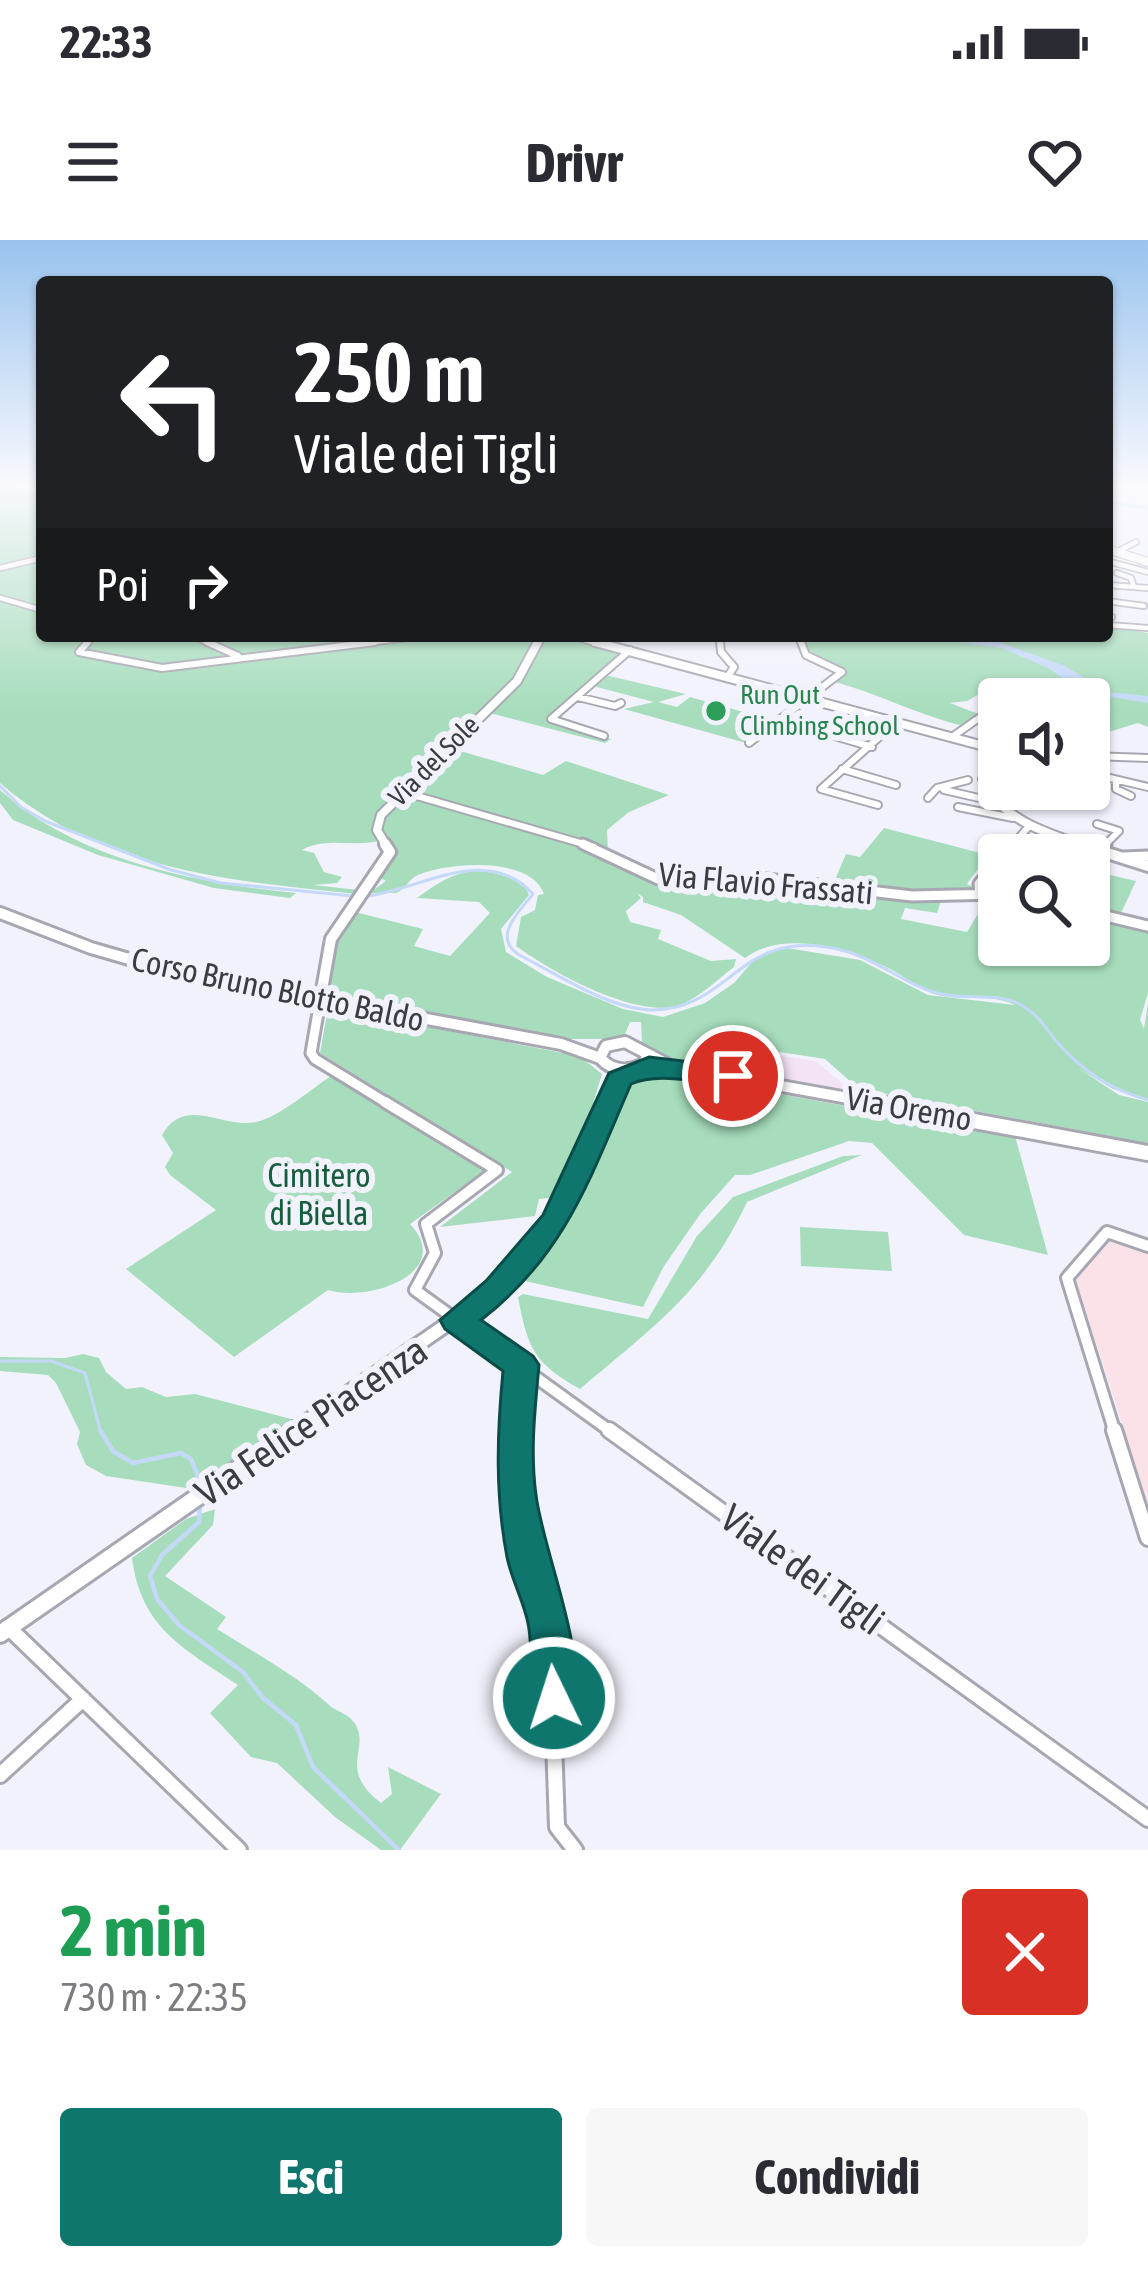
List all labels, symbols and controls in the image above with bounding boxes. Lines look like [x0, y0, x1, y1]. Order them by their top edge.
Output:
text: 22:33 [60, 16, 153, 68]
icon: menu [60, 129, 126, 195]
icon: heart [1022, 129, 1088, 195]
text: Drivr [526, 132, 622, 193]
icon: left [96, 324, 252, 480]
text: 250 m [294, 324, 484, 420]
text: Viale dei Tigli [294, 423, 559, 484]
icon: right [173, 552, 239, 618]
text: Poi [96, 559, 149, 611]
map controls [978, 678, 1110, 966]
button: sound [978, 678, 1110, 810]
place label: Run Out Climbing School [740, 679, 899, 741]
marker: Run Out Climbing School [703, 698, 729, 724]
street label: Via del Sole [382, 709, 485, 812]
button: search [978, 834, 1110, 966]
street label: Via Flavio Frassati [657, 855, 875, 911]
street label: Corso Bruno Blotto Baldo [128, 939, 428, 1039]
pin [682, 1025, 784, 1127]
icon: arrive [700, 1043, 766, 1109]
street label: Via Oremo [843, 1078, 975, 1138]
park label: Cimitero di Biella [267, 1156, 371, 1232]
street label: Via Felice Piacenza [187, 1327, 435, 1515]
street label: Viale dei Tigli [713, 1495, 893, 1643]
position arrow [491, 1635, 617, 1761]
text: 2 min [60, 1889, 207, 1971]
button: close [962, 1889, 1088, 2015]
text: 730 m · 22:35 [60, 1975, 248, 2019]
button: Esci [60, 2108, 562, 2246]
button: Condividi [586, 2108, 1088, 2246]

